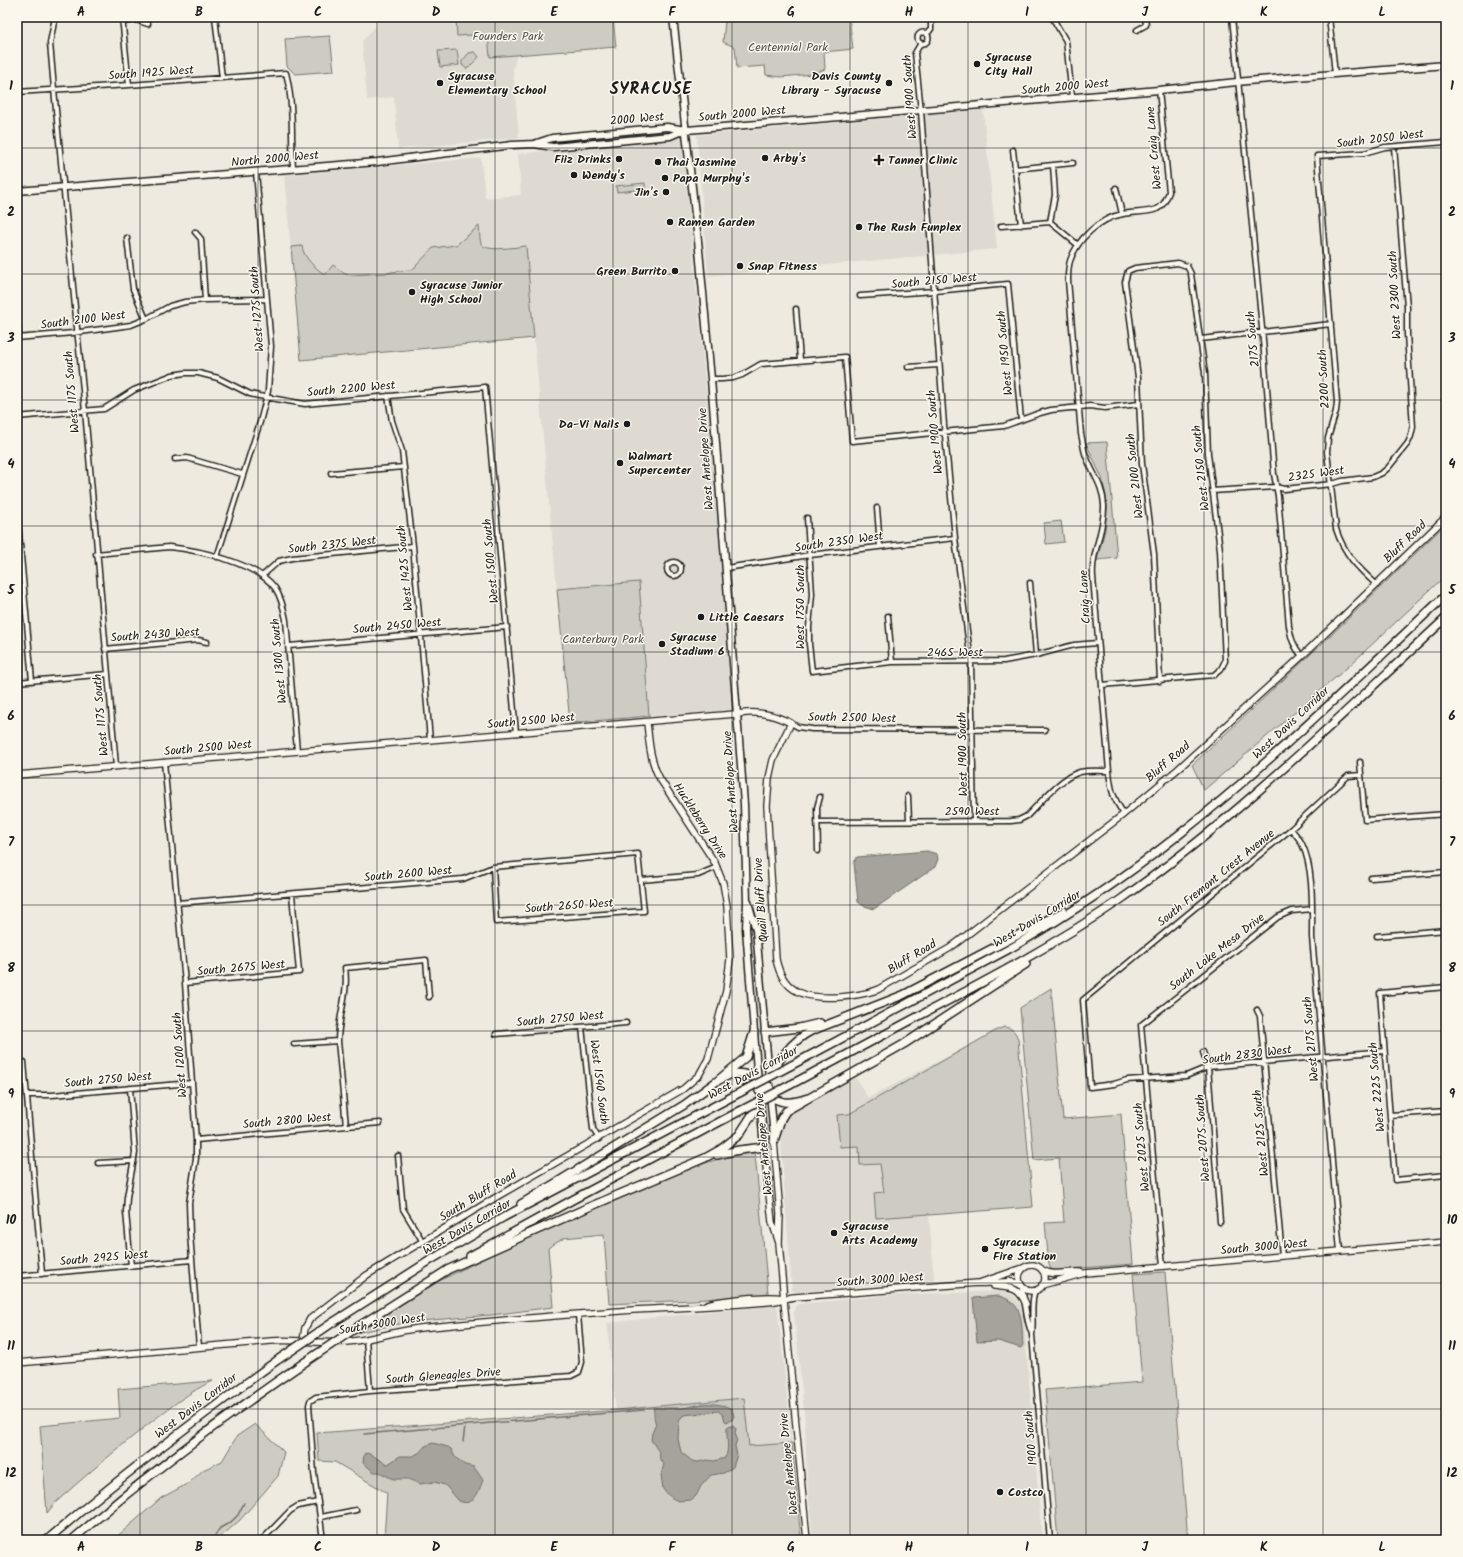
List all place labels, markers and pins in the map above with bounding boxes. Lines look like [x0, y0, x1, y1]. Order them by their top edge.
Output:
place label: Syracuse City Hall [985, 48, 1033, 81]
marker: Syracuse City Hall [972, 59, 982, 69]
place label: Syracuse Elementary School [448, 67, 547, 100]
place label: Davis County Library - Syracuse [781, 67, 882, 100]
marker: Syracuse Elementary School [435, 78, 445, 88]
marker: Davis County Library - Syracuse [884, 78, 894, 88]
place label: Arby's [773, 149, 807, 168]
place label: Fiiz Drinks [554, 150, 611, 169]
place label: Tanner Clinic [888, 151, 958, 170]
place label: Thai Jasmine [666, 153, 736, 172]
marker: Arby's [760, 153, 770, 163]
marker: Fiiz Drinks [614, 154, 624, 164]
marker: Tanner Clinic [873, 154, 885, 166]
marker: Thai Jasmine [653, 157, 663, 167]
place label: Wendy's [582, 166, 625, 185]
place label: Papa Murphy's [673, 169, 750, 188]
marker: Wendy's [569, 170, 579, 180]
marker: Papa Murphy's [660, 173, 670, 183]
place label: Jin's [634, 183, 658, 202]
marker: Jin's [661, 187, 671, 197]
place label: Ramen Garden [678, 213, 755, 232]
marker: Ramen Garden [665, 217, 675, 227]
place label: The Rush Funplex [867, 218, 961, 237]
marker: The Rush Funplex [854, 222, 864, 232]
place label: Snap Fitness [748, 257, 818, 276]
marker: Snap Fitness [735, 261, 745, 271]
place label: Green Burrito [596, 262, 668, 281]
marker: Green Burrito [670, 266, 680, 276]
place label: Syracuse Junior High School [420, 276, 503, 309]
marker: Syracuse Junior High School [407, 287, 417, 297]
place label: Da-Vi Nails [559, 415, 619, 434]
marker: Da-Vi Nails [622, 419, 632, 429]
place label: Walmart Supercenter [628, 447, 692, 480]
marker: Walmart Supercenter [615, 458, 625, 468]
place label: Little Caesars [709, 608, 785, 627]
marker: Little Caesars [696, 612, 706, 622]
place label: Syracuse Stadium 6 [670, 628, 725, 661]
marker: Syracuse Stadium 6 [657, 639, 667, 649]
place label: Syracuse Arts Academy [842, 1217, 918, 1250]
marker: Syracuse Arts Academy [829, 1228, 839, 1238]
place label: Syracuse Fire Station [993, 1233, 1057, 1266]
marker: Syracuse Fire Station [980, 1244, 990, 1254]
place label: Costco [1008, 1483, 1044, 1502]
marker: Costco [995, 1487, 1005, 1497]

